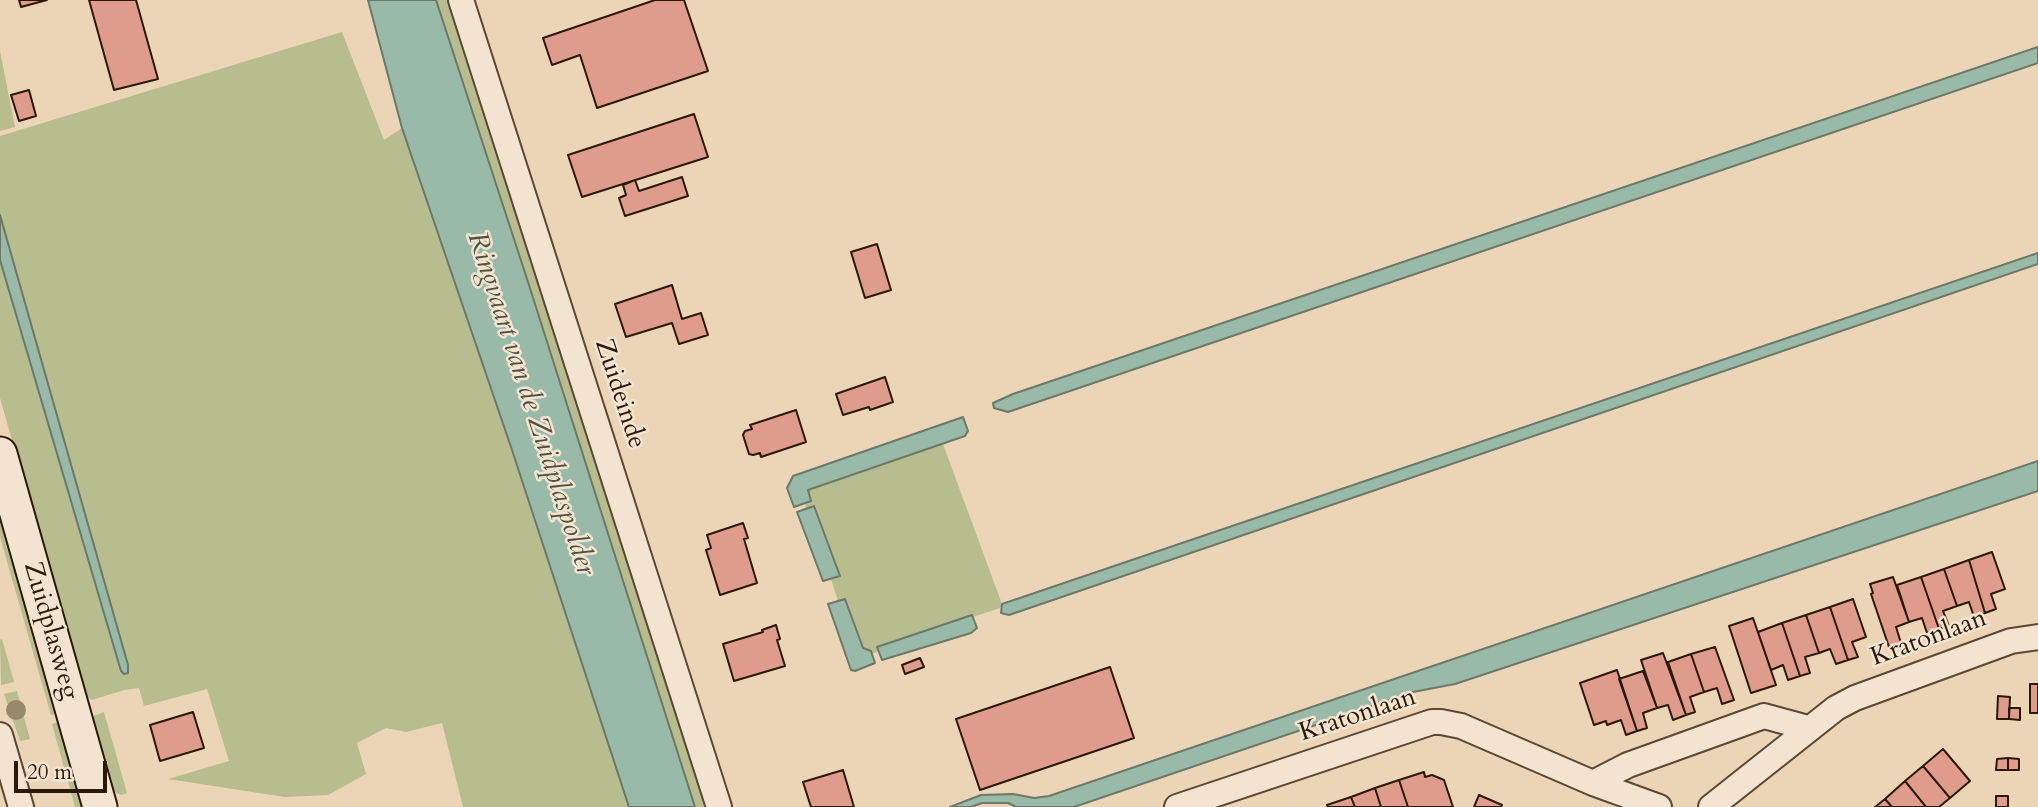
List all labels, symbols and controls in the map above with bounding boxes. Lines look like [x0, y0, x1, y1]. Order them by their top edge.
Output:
water label: Ringvaart van de Zuidplaspolder [459, 228, 601, 580]
street label: Zuideinde [587, 335, 651, 453]
street label: Zuidplasweg [15, 559, 85, 703]
street label: Kratonlaan [1867, 604, 1991, 674]
street label: Kratonlaan [1296, 682, 1420, 750]
scale bar [18, 748, 110, 792]
text: 20 m [27, 758, 72, 787]

